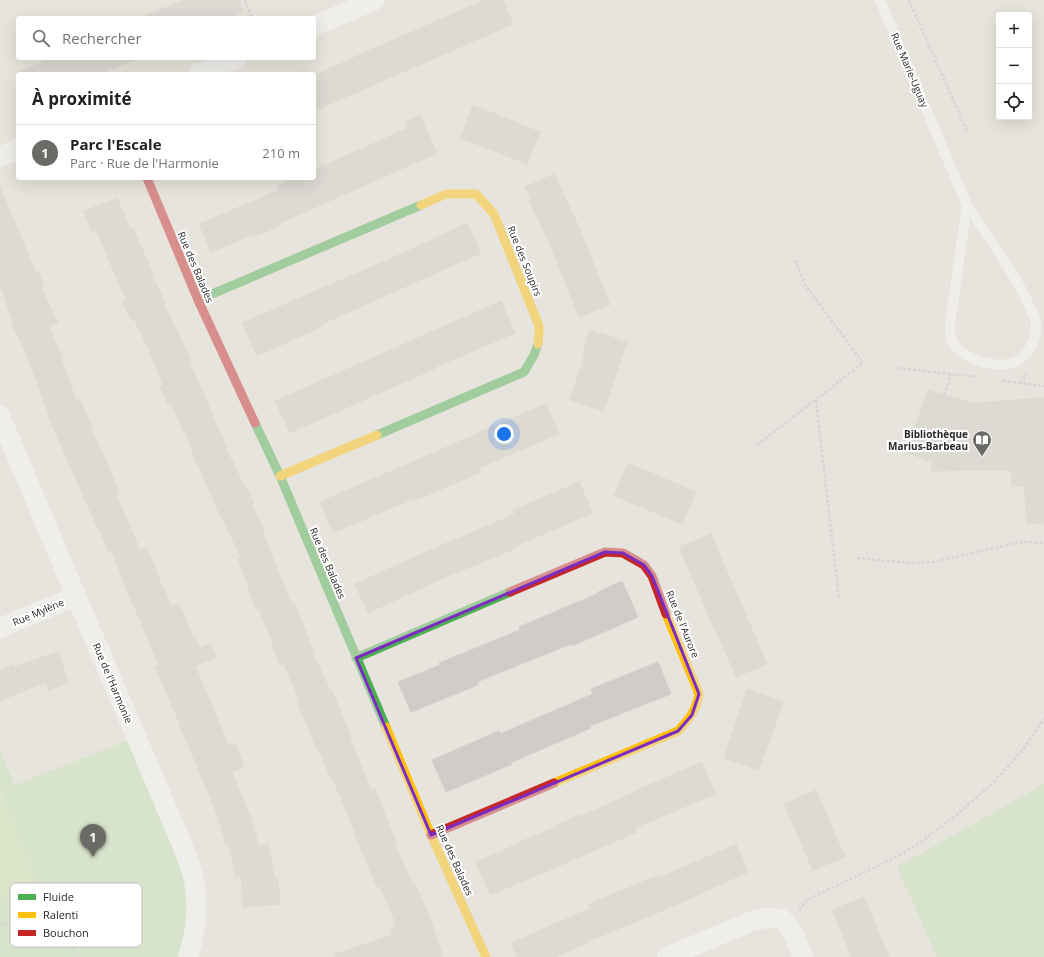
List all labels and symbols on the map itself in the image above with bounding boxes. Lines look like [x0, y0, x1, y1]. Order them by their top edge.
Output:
street label: Rue Marie-Uguay [888, 30, 932, 110]
street label: Rue des Soupirs [505, 224, 546, 298]
street label: Rue des Balades [175, 229, 217, 305]
your location [494, 424, 514, 444]
place label: Bibliothèque Marius-Barbeau [888, 427, 968, 453]
library icon: Bibliothèque Marius-Barbeau [971, 429, 993, 457]
street label: Rue des Balades [307, 525, 349, 601]
street label: Rue de l'Aurore [663, 588, 703, 660]
street label: Rue Mylène [10, 595, 66, 629]
street label: Rue de l'Harmonie [90, 641, 136, 726]
street label: Rue des Balades [433, 822, 477, 898]
pin: 1 [80, 824, 106, 857]
legend [10, 883, 142, 947]
text: Fluide [43, 889, 74, 904]
text: Ralenti [43, 907, 78, 922]
text: Bouchon [43, 925, 89, 940]

